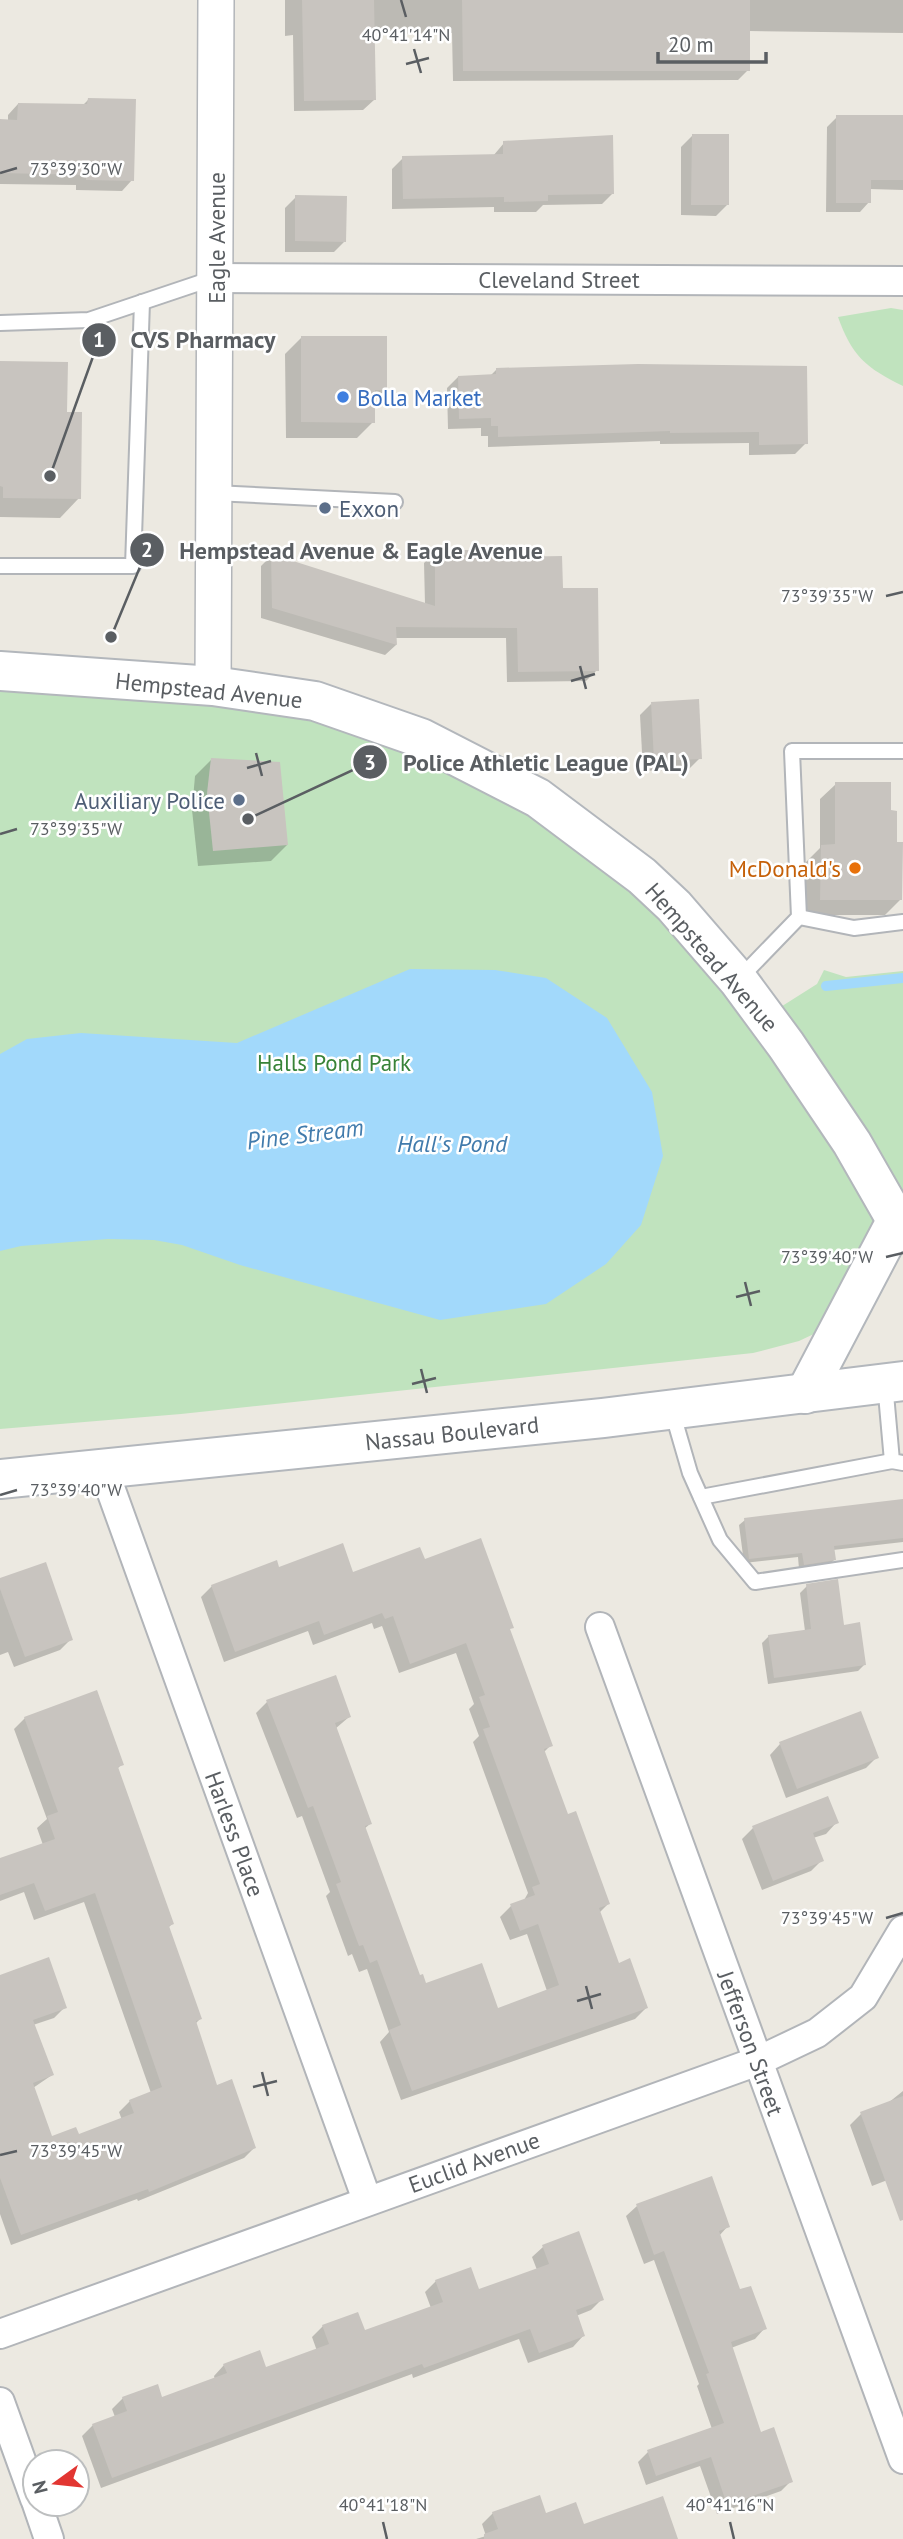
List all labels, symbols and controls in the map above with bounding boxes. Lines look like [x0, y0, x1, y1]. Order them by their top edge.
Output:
scale bar [658, 21, 766, 65]
text: 40°41'14"N [362, 23, 450, 46]
text: 20 m [668, 31, 714, 58]
text: 73°39'30"W [30, 157, 122, 180]
street label: Eagle Avenue [202, 172, 231, 304]
street label: Cleveland Street [478, 265, 640, 294]
callout: CVS Pharmacy [82, 318, 290, 363]
text: CVS Pharmacy [131, 324, 276, 355]
text: 1 [93, 326, 105, 353]
place label: Bolla Market [357, 383, 482, 412]
marker: Bolla Market [335, 389, 351, 405]
place label: Exxon [339, 494, 399, 523]
marker: Exxon [317, 500, 333, 516]
callout: Hempstead Avenue & Eagle Avenue [129, 528, 558, 573]
text: Hempstead Avenue & Eagle Avenue [179, 535, 543, 566]
text: 2 [141, 536, 153, 563]
text: 73°39'35"W [781, 584, 873, 607]
street label: Hempstead Avenue [114, 666, 304, 714]
callout: Police Athletic League (PAL) [353, 740, 703, 785]
text: Police Athletic League (PAL) [403, 747, 689, 778]
text: 3 [364, 749, 376, 776]
place label: Auxiliary Police [74, 786, 225, 815]
marker: Auxiliary Police [231, 792, 247, 808]
text: 73°39'35"W [30, 817, 122, 840]
place label: McDonald's [729, 854, 841, 883]
marker: McDonald's [847, 860, 863, 876]
street label: Hempstead Avenue [639, 876, 785, 1038]
park label: Halls Pond Park [257, 1048, 411, 1077]
water label: Pine Stream [245, 1111, 365, 1157]
water label: Hall's Pond [397, 1128, 508, 1159]
text: 73°39'40"W [781, 1245, 873, 1268]
street label: Nassau Boulevard [363, 1409, 541, 1457]
text: 73°39'40"W [30, 1478, 122, 1501]
street label: Harless Place [199, 1767, 271, 1901]
text: 73°39'45"W [781, 1906, 873, 1929]
street label: Jefferson Street [711, 1966, 791, 2119]
street label: Euclid Avenue [404, 2125, 544, 2199]
text: 73°39'45"W [30, 2139, 122, 2162]
north arrow [21, 2448, 91, 2518]
text: N [26, 2478, 53, 2497]
text: 40°41'18"N [339, 2493, 427, 2516]
text: 40°41'16"N [686, 2493, 774, 2516]

